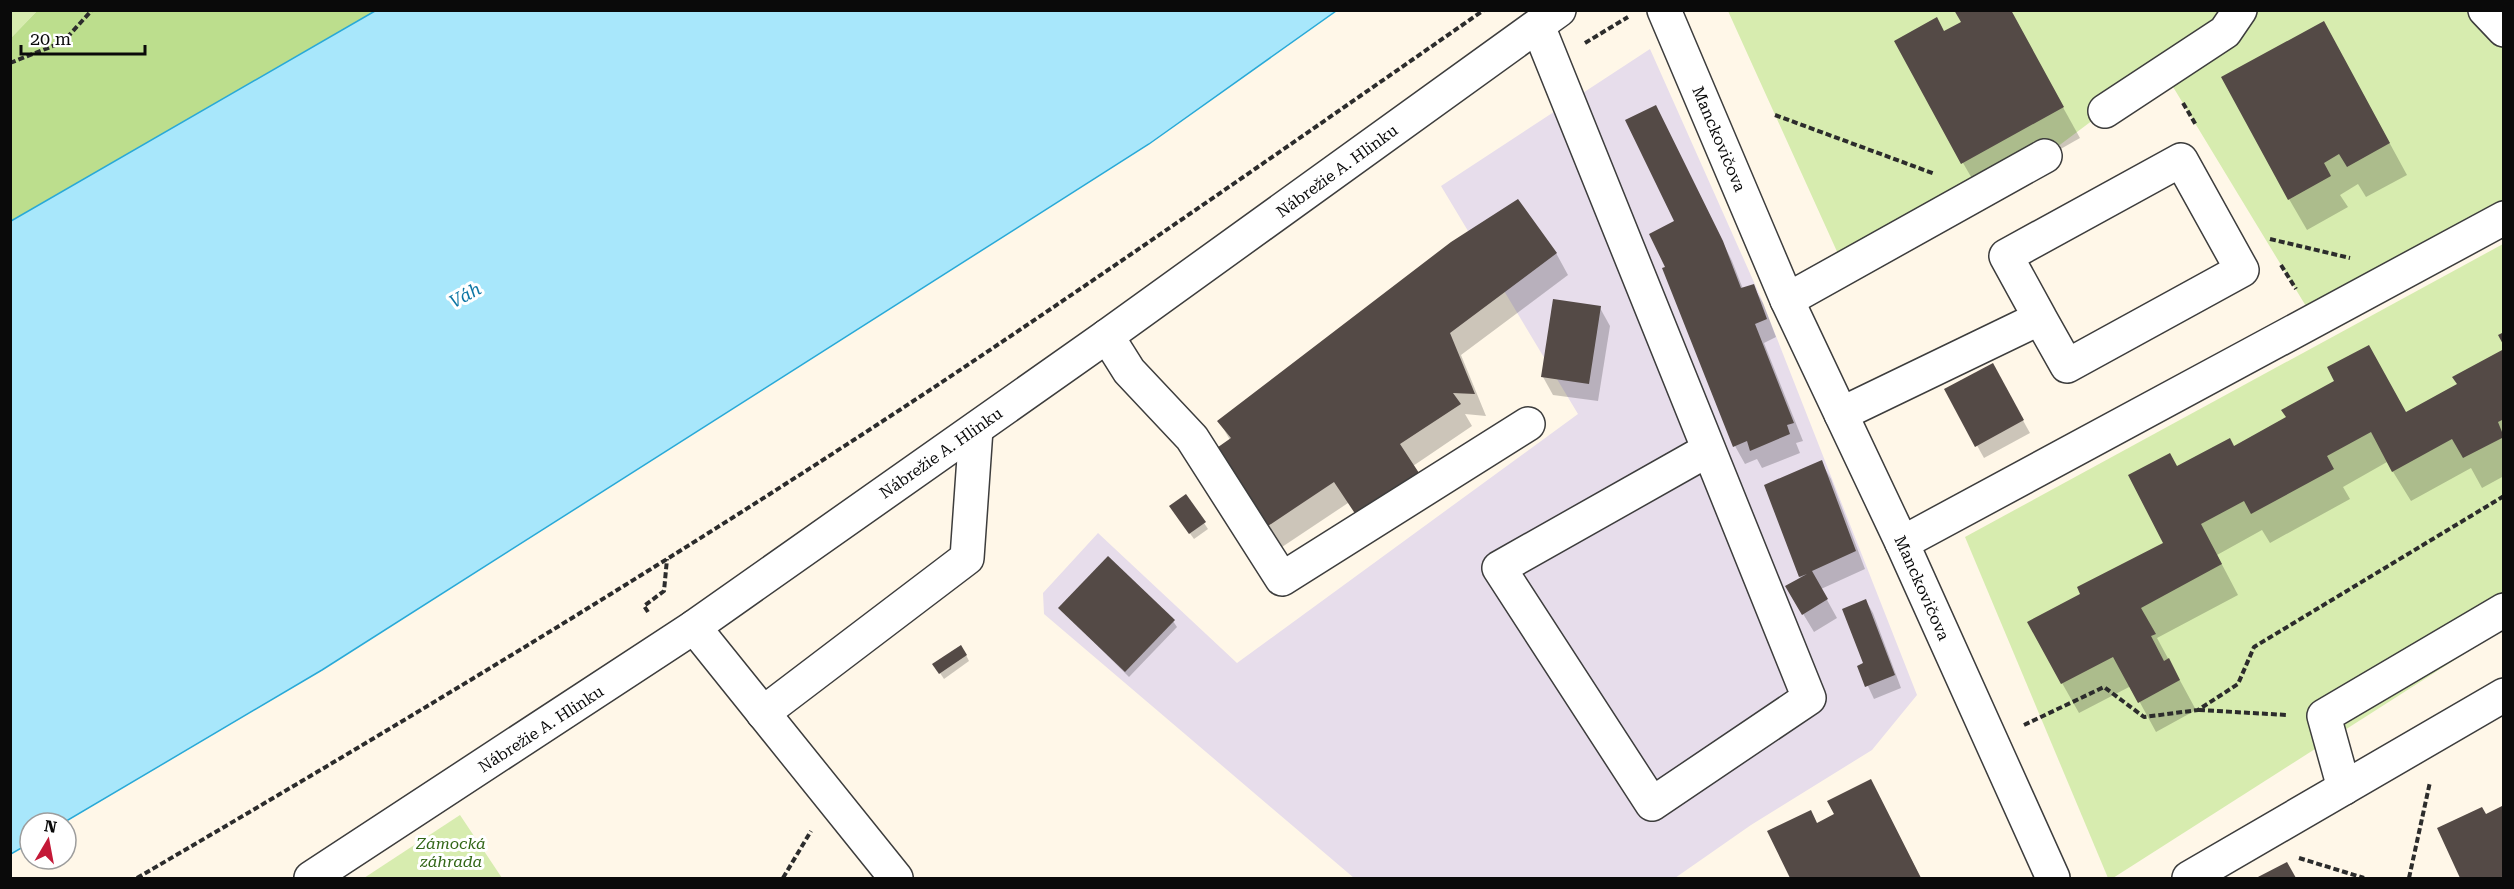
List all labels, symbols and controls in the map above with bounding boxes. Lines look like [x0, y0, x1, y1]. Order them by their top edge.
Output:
scale bar [21, 18, 146, 56]
text: 20 m [30, 28, 71, 49]
street label: Manckovičova [1688, 83, 1750, 195]
street label: Nábrežie A. Hlinku [1273, 121, 1401, 221]
water label: Váh [446, 278, 484, 312]
street label: Nábrežie A. Hlinku [876, 404, 1006, 502]
street label: Manckovičova [1890, 533, 1954, 644]
street label: Nábrežie A. Hlinku [475, 681, 607, 777]
north arrow [18, 811, 78, 871]
text: N [43, 816, 58, 837]
park label: Zámocká záhrada [415, 834, 486, 871]

